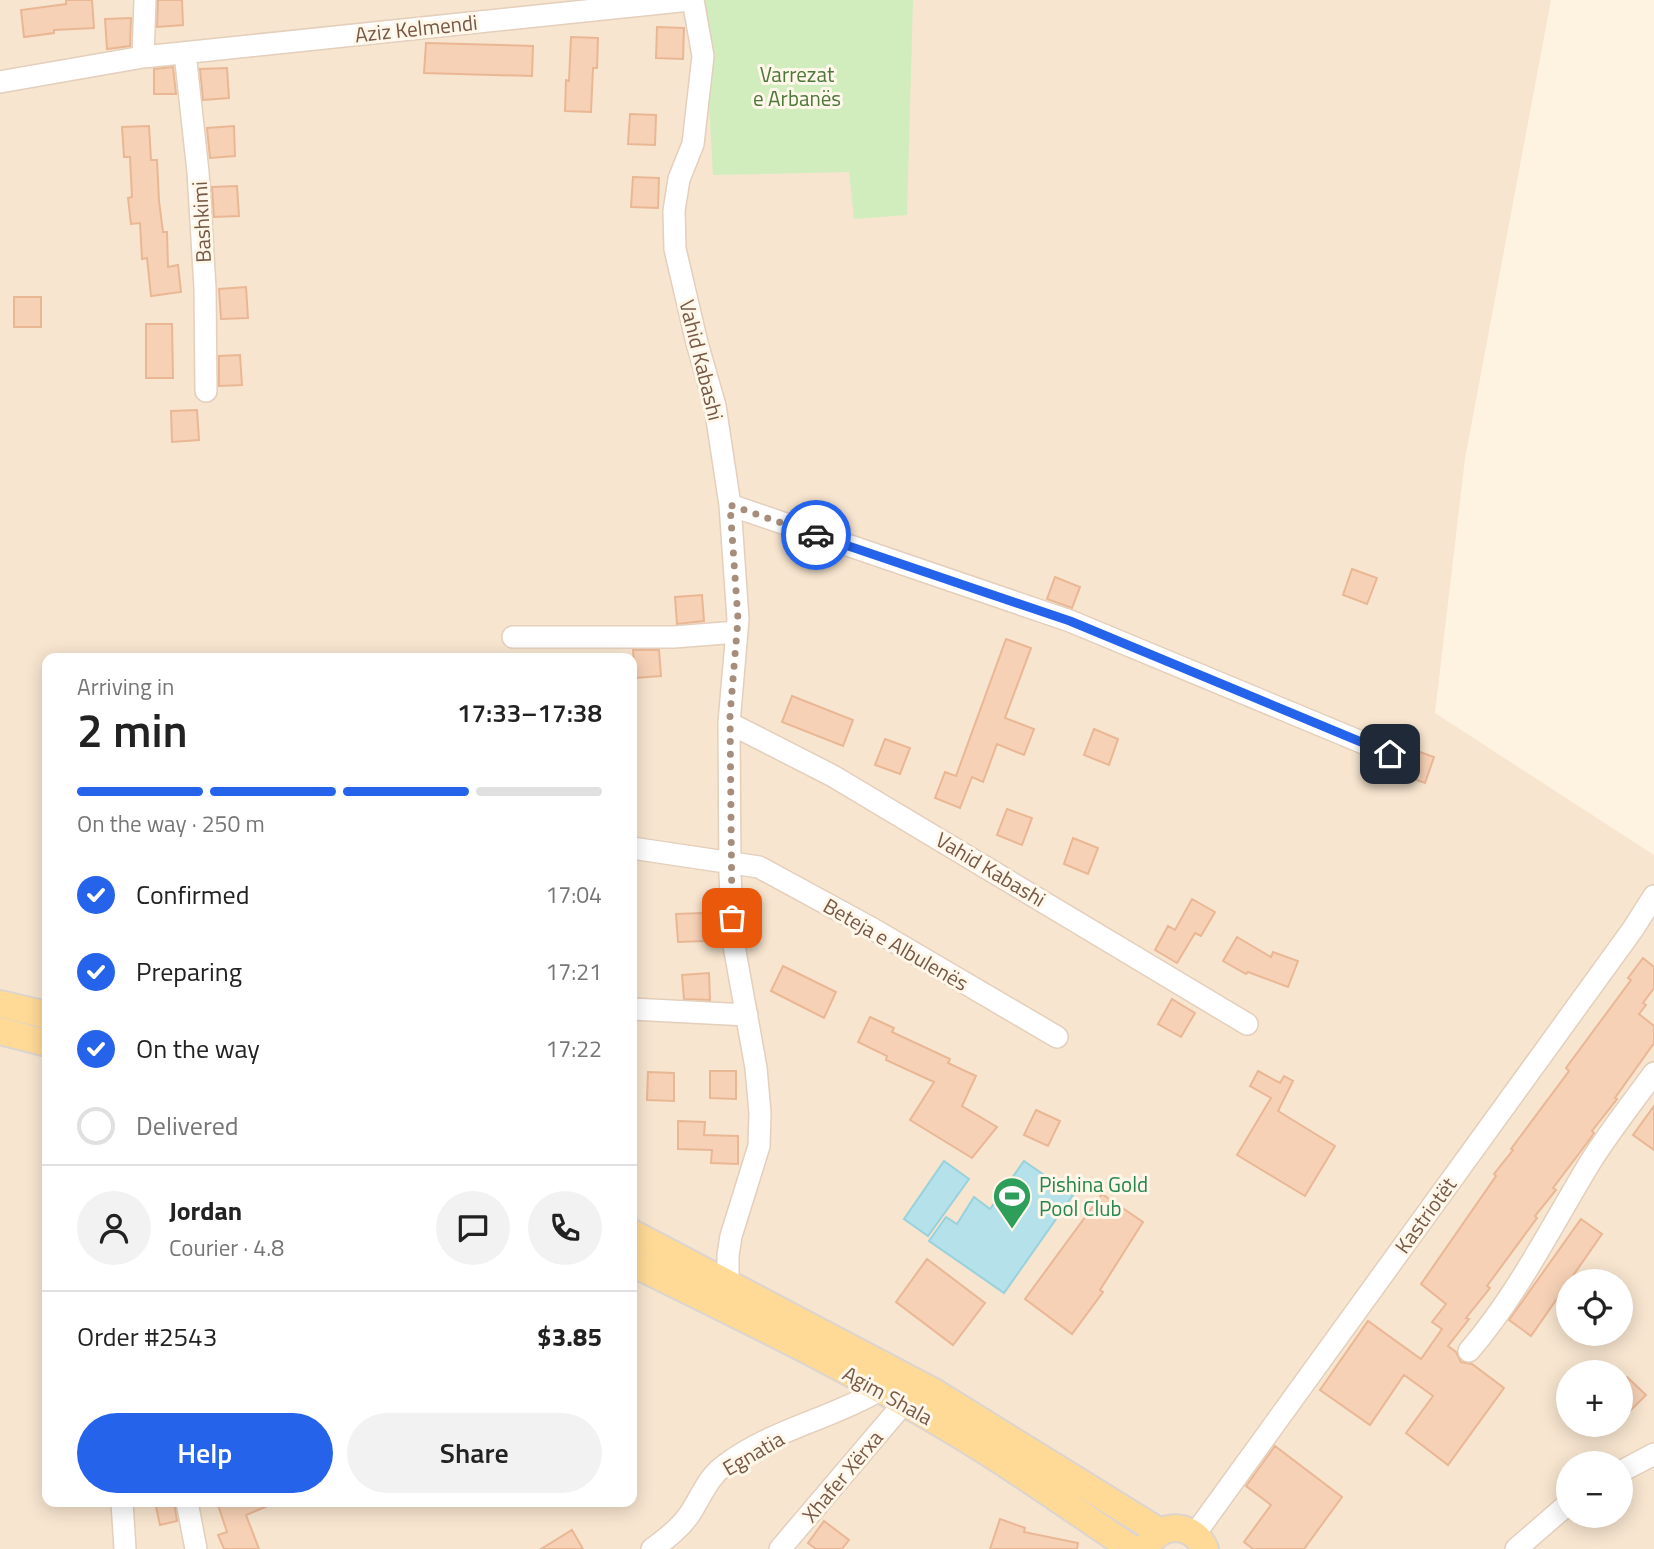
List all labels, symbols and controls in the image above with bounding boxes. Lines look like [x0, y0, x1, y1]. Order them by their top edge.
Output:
street label: Aziz Kelmendi [353, 6, 479, 50]
park label: Varrezat e Arbanës [753, 58, 841, 114]
street label: Bashkimi [183, 181, 219, 263]
street label: Vahid Kabashi [672, 296, 732, 424]
courier [781, 500, 851, 570]
icon: car [797, 516, 835, 554]
text: Arriving in [77, 669, 174, 704]
text: 17:33–17:38 [457, 693, 602, 732]
text: 2 min [77, 695, 188, 765]
pin [1360, 724, 1420, 784]
icon: home [1371, 735, 1409, 773]
text: On the way · 250 m [77, 806, 265, 841]
street label: Vahid Kabashi [930, 823, 1052, 915]
text: Confirmed [136, 875, 250, 914]
icon: check [77, 876, 115, 914]
text: 17:04 [545, 877, 602, 912]
pin [702, 888, 762, 948]
street label: Beteja e Albulenës [817, 889, 975, 999]
icon: bag [713, 899, 751, 937]
text: Preparing [136, 952, 242, 991]
icon: check [77, 953, 115, 991]
text: 17:21 [545, 954, 602, 989]
text: On the way [136, 1029, 260, 1068]
icon: check [77, 1030, 115, 1068]
text: 17:22 [545, 1031, 602, 1066]
text: Delivered [136, 1106, 239, 1145]
place label: Pishina Gold Pool Club [1039, 1168, 1148, 1224]
street label: Kastriotët [1386, 1170, 1464, 1260]
sports icon: Pishina Gold Pool Club [991, 1175, 1033, 1230]
button: person [77, 1191, 151, 1265]
text: Jordan [169, 1191, 242, 1230]
button: chat [436, 1191, 510, 1265]
button: phone [528, 1191, 602, 1265]
text: Courier · 4.8 [169, 1230, 284, 1265]
map controls [1556, 1269, 1633, 1528]
button: locate [1556, 1269, 1633, 1346]
text: Order #2543 [77, 1317, 217, 1356]
text: $3.85 [537, 1317, 602, 1356]
street label: Agim Shala [837, 1357, 939, 1433]
button: + [1556, 1360, 1633, 1437]
button: Help [77, 1413, 333, 1493]
button: Share [347, 1413, 602, 1493]
street label: Egnatia [716, 1422, 790, 1483]
street label: Xhafer Xërxa [794, 1423, 891, 1529]
button: − [1556, 1451, 1633, 1528]

